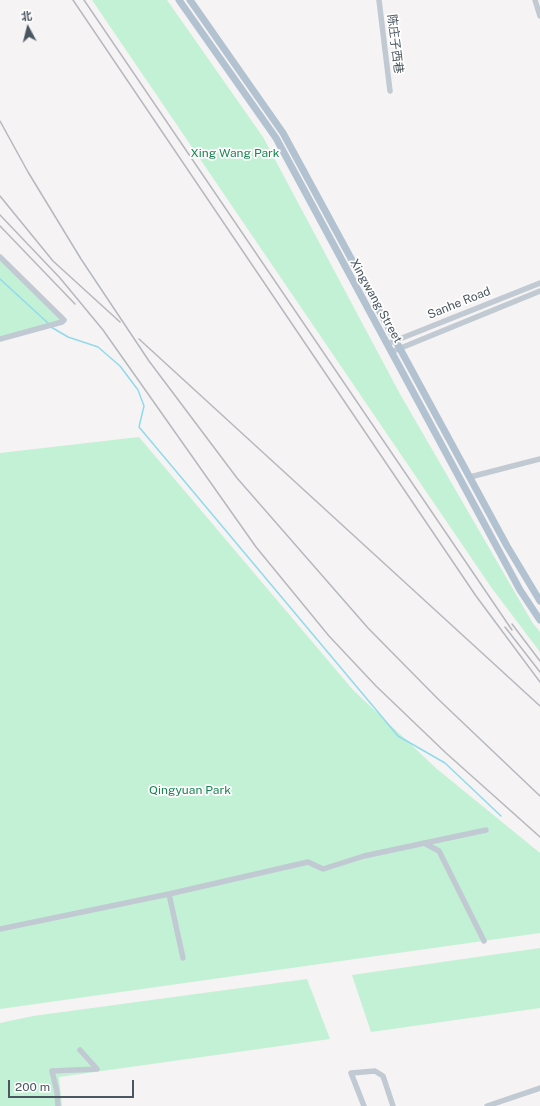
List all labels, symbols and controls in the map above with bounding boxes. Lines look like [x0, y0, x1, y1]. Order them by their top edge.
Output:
north arrow [8, 8, 48, 48]
text: 北 [20, 9, 33, 23]
street label: 陈庄子西巷 [384, 13, 406, 75]
park label: Xing Wang Park [190, 146, 280, 160]
street label: Xingwang Street [347, 256, 405, 346]
street label: Sanhe Road [425, 284, 493, 322]
park label: Qingyuan Park [149, 783, 231, 797]
scale bar [10, 1072, 136, 1098]
text: 200 m [15, 1080, 50, 1094]

